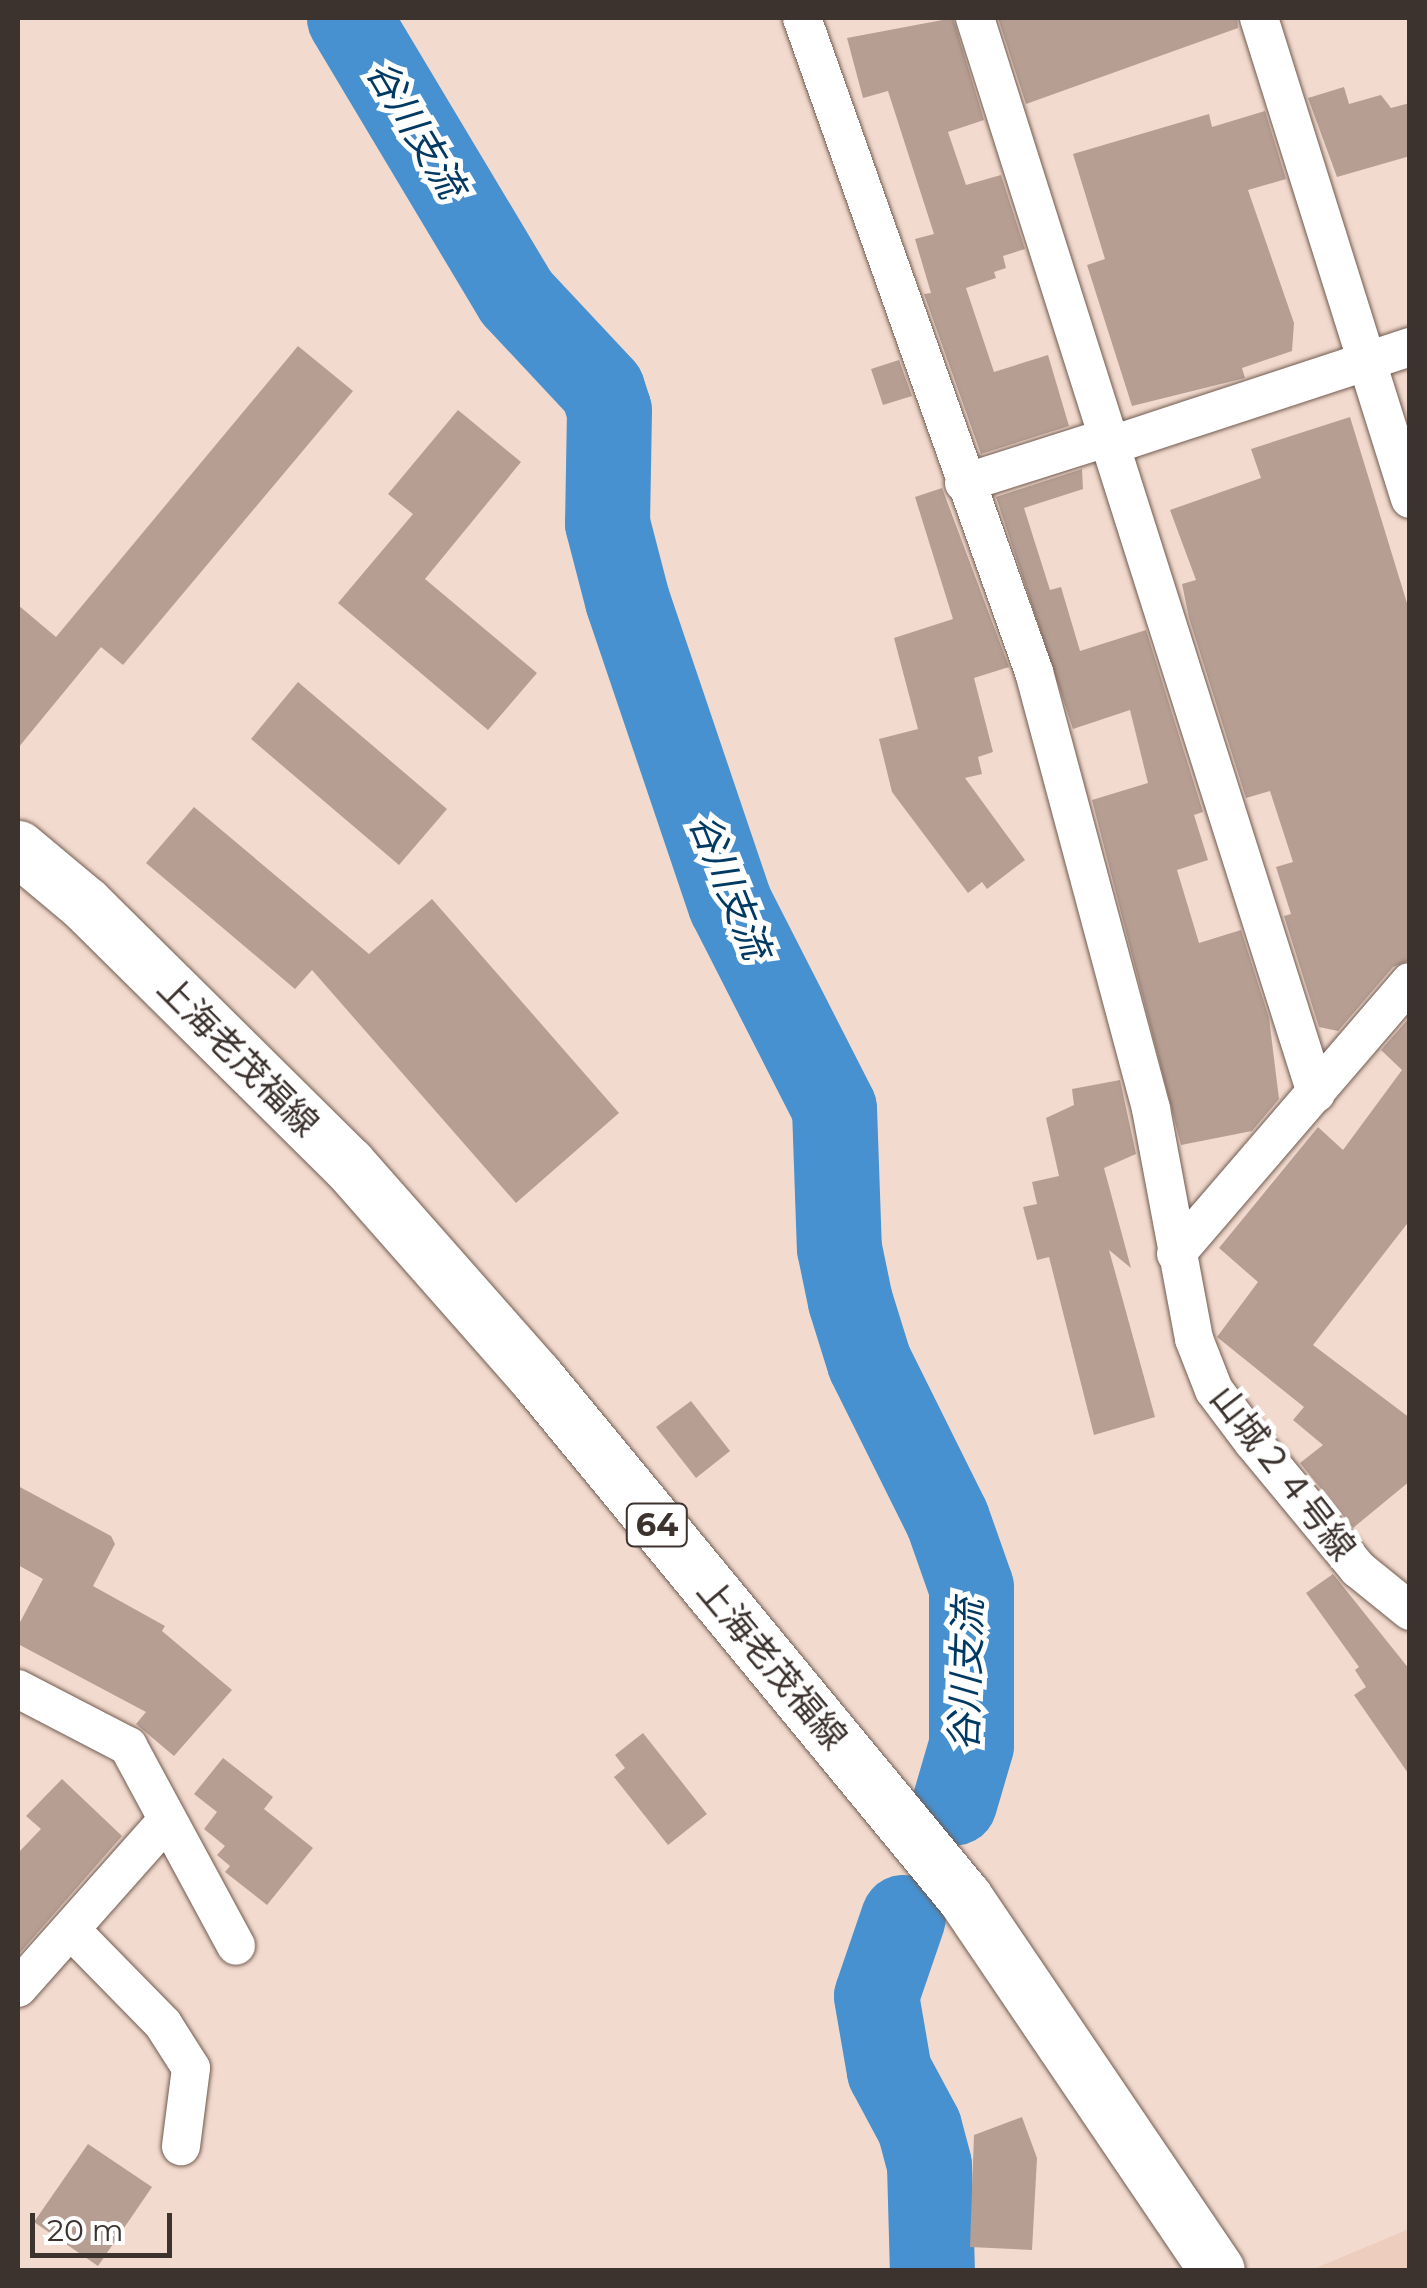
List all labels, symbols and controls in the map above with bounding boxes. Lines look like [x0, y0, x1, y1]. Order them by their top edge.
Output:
water label: 谷川支流 [357, 52, 475, 206]
water label: 谷川支流 [680, 807, 780, 965]
street label: 上海老茂福線 [149, 967, 327, 1145]
street label: 山城２４号線 [1202, 1377, 1364, 1569]
road number: 64 [624, 1498, 690, 1552]
street label: 上海老茂福線 [688, 1570, 856, 1758]
water label: 谷川支流 [941, 1598, 991, 1752]
scale bar [35, 2193, 178, 2255]
text: 20 m [47, 2212, 124, 2249]

